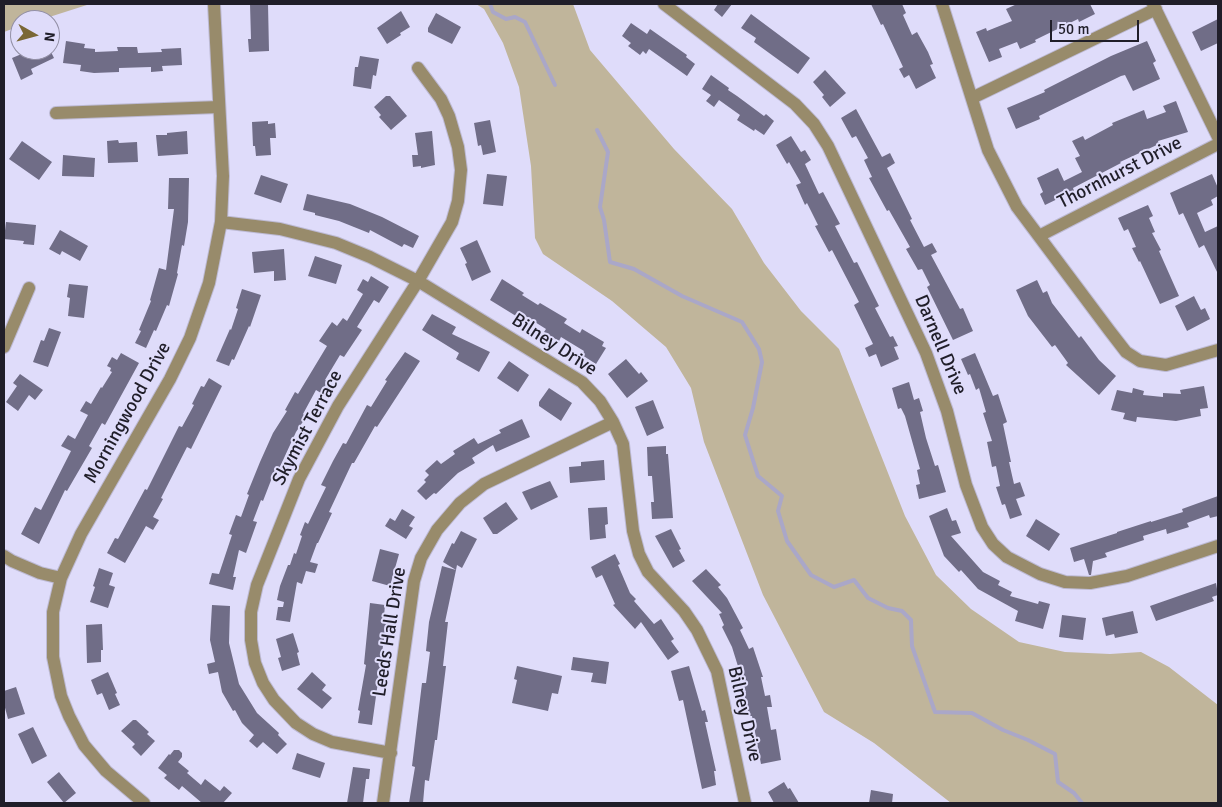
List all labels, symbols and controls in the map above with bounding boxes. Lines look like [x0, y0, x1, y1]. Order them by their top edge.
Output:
north arrow [10, 10, 60, 60]
scale bar [1052, 10, 1141, 42]
text: 50 m [1058, 20, 1089, 38]
text: N [40, 31, 58, 43]
street label: Thornhurst Drive [1054, 132, 1186, 214]
street label: Darnell Drive [909, 292, 971, 398]
street label: Bilney Drive [507, 309, 601, 381]
street label: Morningwood Drive [80, 338, 176, 488]
street label: Skymist Terrace [268, 366, 348, 490]
street label: Leeds Hall Drive [368, 565, 412, 699]
street label: Bilney Drive [722, 664, 766, 764]

